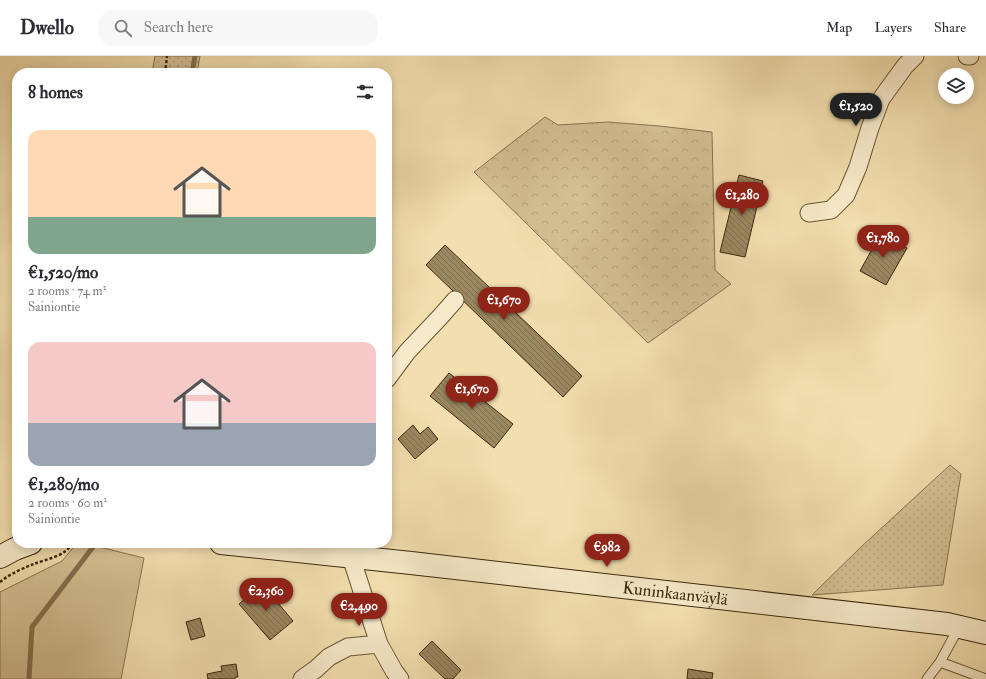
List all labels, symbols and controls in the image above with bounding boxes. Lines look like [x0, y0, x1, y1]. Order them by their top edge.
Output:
search box [98, 10, 378, 46]
text: Dwello [20, 16, 74, 40]
icon: search [112, 17, 134, 39]
text: Search here [144, 18, 213, 37]
text: Map [826, 19, 852, 36]
text: Layers [874, 19, 912, 36]
text: Share [934, 19, 966, 36]
map controls [938, 68, 974, 104]
button: layers [938, 68, 974, 104]
icon: filters [354, 81, 376, 103]
text: 8 homes [28, 82, 83, 103]
pin: €1,520 [823, 93, 889, 127]
text: €1,520 [839, 98, 873, 114]
icon: home [166, 156, 238, 228]
pin: €1,280 [709, 182, 775, 216]
text: €1,280 [725, 187, 759, 203]
pin: €1,780 [850, 225, 916, 259]
text: €1,780 [866, 230, 900, 246]
text: €1,520/mo [28, 262, 98, 283]
text: 2 rooms · 74 m² [28, 283, 106, 299]
pin: €1,670 [471, 287, 537, 321]
text: €1,670 [487, 292, 521, 308]
text: Sainiontie [28, 299, 80, 315]
icon: home [166, 368, 238, 440]
pin: €1,670 [439, 376, 505, 410]
text: €1,670 [455, 381, 489, 397]
text: €1,280/mo [28, 474, 99, 495]
text: 2 rooms · 60 m² [28, 495, 107, 511]
text: Sainiontie [28, 511, 80, 527]
pin: €982 [583, 534, 631, 568]
text: €982 [594, 539, 620, 555]
street label: Kuninkaanväylä [621, 577, 730, 610]
pin: €2,360 [233, 578, 299, 612]
text: €2,360 [248, 583, 284, 599]
pin: €2,490 [326, 593, 392, 627]
text: €2,490 [340, 598, 378, 614]

